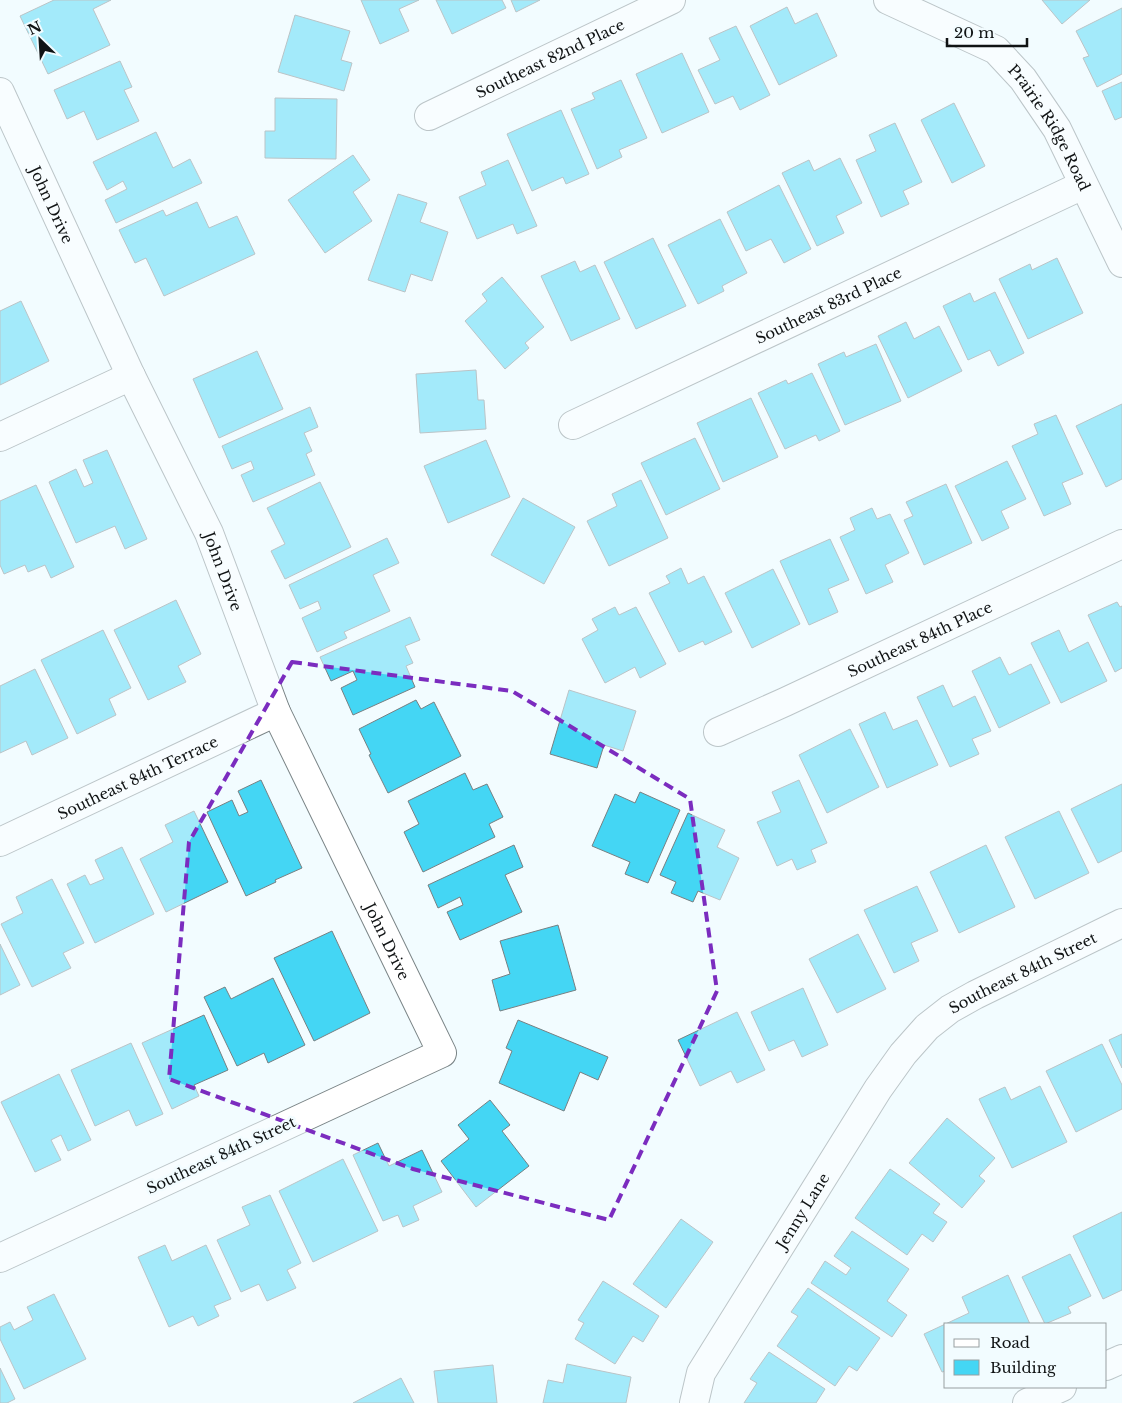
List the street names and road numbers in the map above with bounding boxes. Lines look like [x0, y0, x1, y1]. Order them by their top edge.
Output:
street label: Southeast 82nd Place [472, 14, 627, 102]
street label: Prairie Ridge Road [1004, 60, 1095, 194]
street label: John Drive [25, 161, 78, 246]
street label: Southeast 83rd Place [752, 262, 904, 347]
street label: John Drive [199, 527, 247, 614]
street label: Southeast 84th Place [844, 597, 995, 681]
street label: Southeast 84th Terrace [54, 731, 221, 823]
street label: John Drive [360, 898, 414, 983]
street label: Southeast 84th Street [945, 927, 1100, 1017]
street label: Southeast 84th Street [143, 1112, 299, 1198]
street label: Jenny Lane [770, 1169, 833, 1254]

